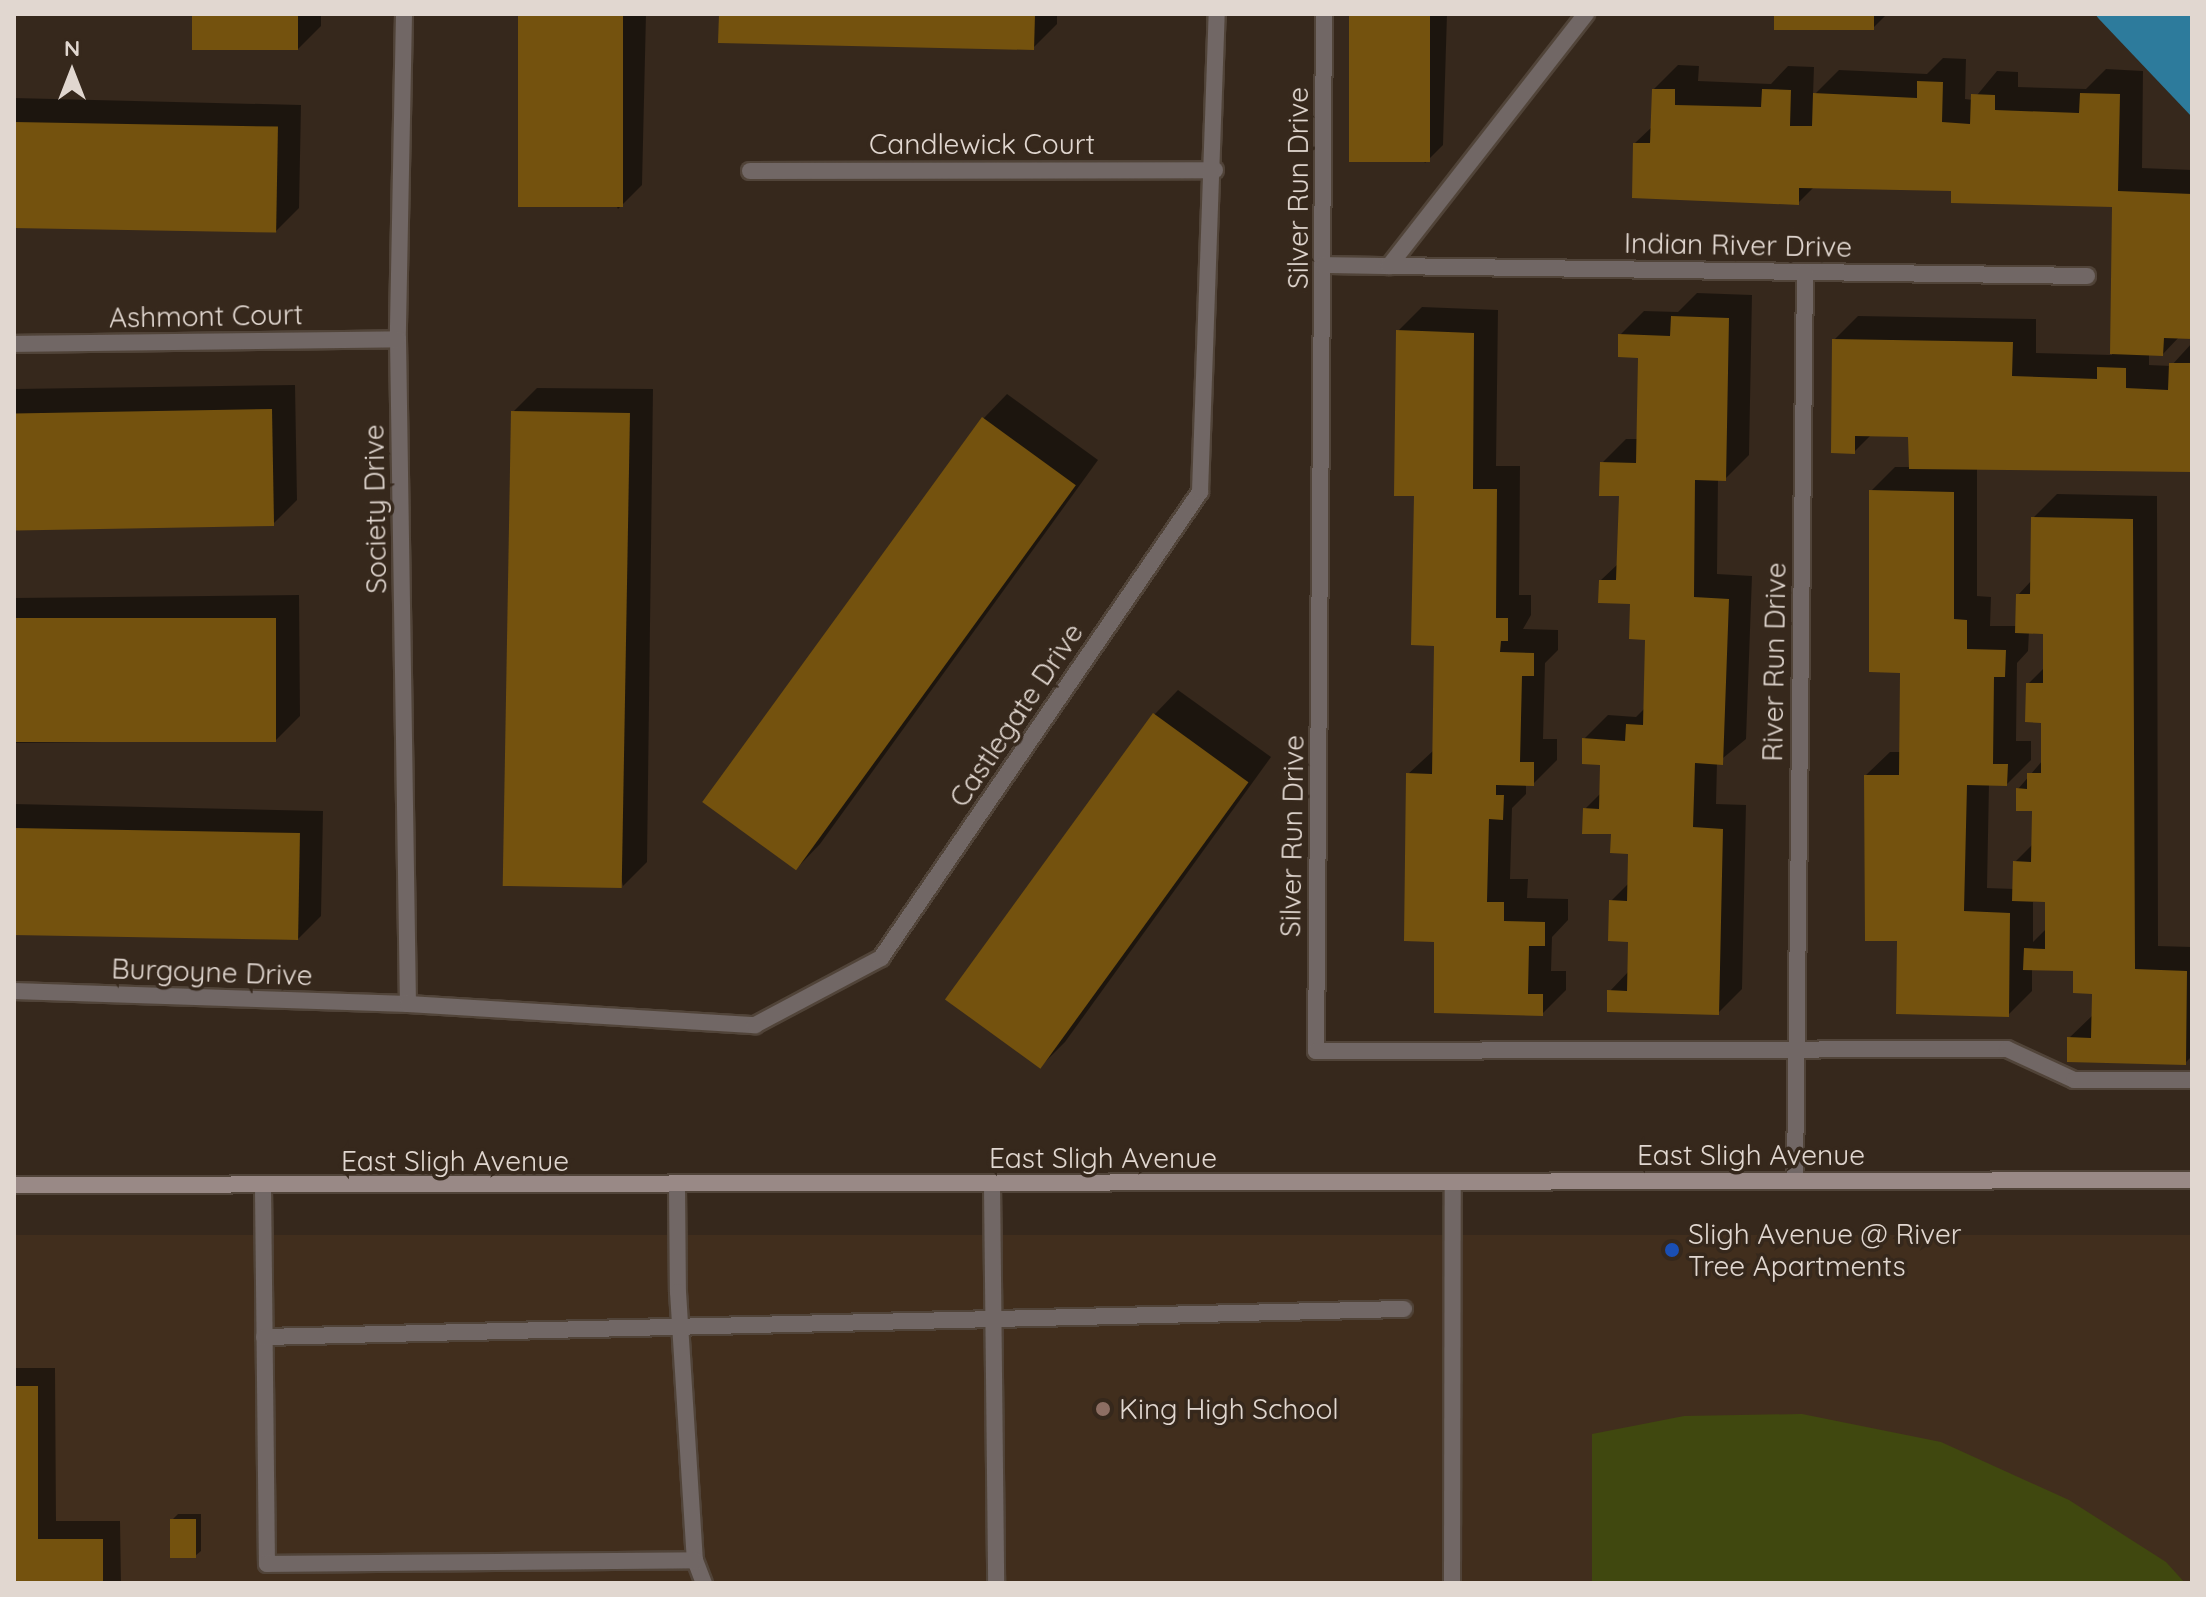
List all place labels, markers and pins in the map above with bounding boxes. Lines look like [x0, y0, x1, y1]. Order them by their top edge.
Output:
place label: Sligh Avenue @ River Tree Apartments [1688, 1217, 1961, 1283]
marker: Sligh Avenue @ River Tree Apartments [1663, 1241, 1681, 1259]
place label: King High School [1119, 1392, 1339, 1426]
marker: King High School [1094, 1400, 1112, 1418]

